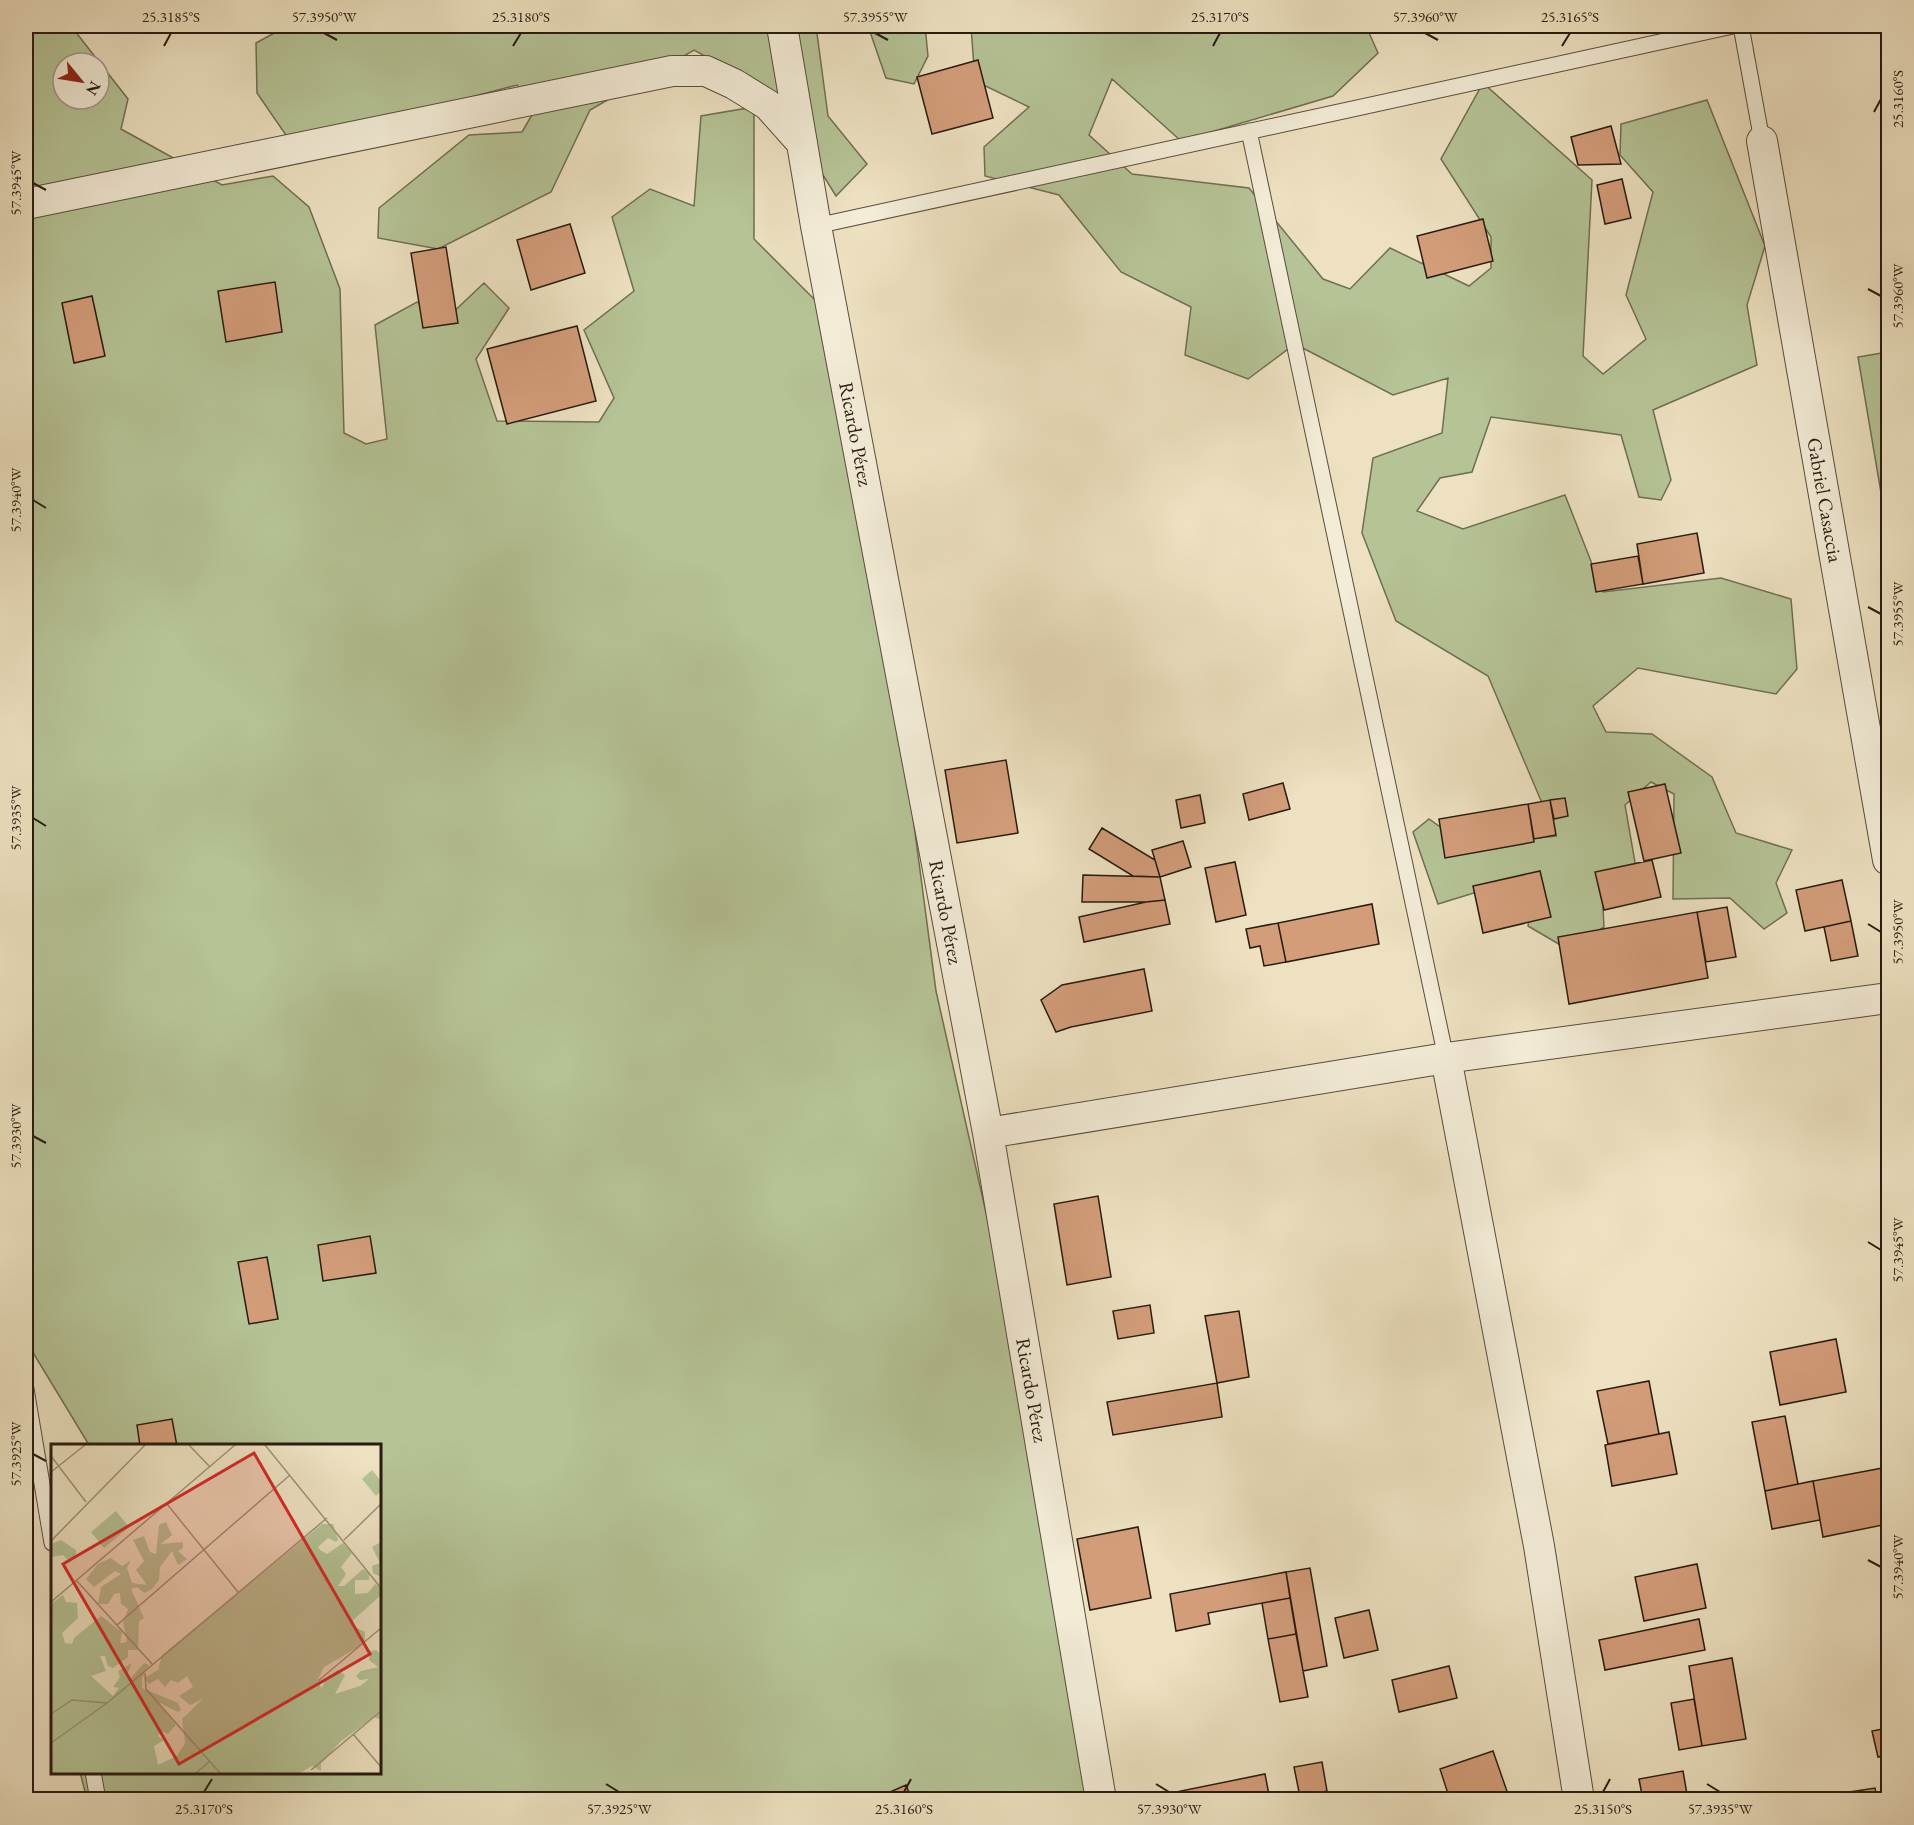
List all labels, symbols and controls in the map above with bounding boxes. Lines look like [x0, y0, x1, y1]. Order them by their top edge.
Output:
text: 25.3185°S [142, 7, 200, 26]
text: 57.3950°W [292, 7, 357, 26]
text: 25.3180°S [492, 7, 550, 26]
text: 57.3955°W [843, 7, 908, 26]
text: 25.3170°S [1191, 7, 1249, 26]
text: 57.3960°W [1393, 7, 1458, 26]
text: 25.3165°S [1541, 7, 1599, 26]
north arrow [51, 51, 111, 111]
text: 25.3160°S [1888, 70, 1907, 128]
text: N [81, 77, 106, 99]
text: 57.3945°W [6, 150, 25, 215]
text: 57.3960°W [1888, 263, 1907, 328]
street label: Ricardo Pérez [833, 380, 879, 489]
street label: Gabriel Casaccia [1801, 435, 1849, 565]
text: 57.3940°W [6, 467, 25, 532]
text: 57.3955°W [1888, 581, 1907, 646]
text: 57.3935°W [6, 785, 25, 850]
street label: Ricardo Pérez [923, 858, 969, 967]
text: 57.3950°W [1888, 899, 1907, 964]
text: 57.3930°W [6, 1103, 25, 1168]
text: 57.3945°W [1888, 1217, 1907, 1282]
street label: Ricardo Pérez [1010, 1336, 1054, 1445]
text: 57.3925°W [6, 1421, 25, 1486]
inset map [51, 1444, 381, 1774]
text: 57.3940°W [1888, 1534, 1907, 1599]
text: 25.3170°S [175, 1799, 233, 1818]
text: 57.3925°W [587, 1799, 652, 1818]
text: 25.3160°S [875, 1799, 933, 1818]
text: 57.3930°W [1137, 1799, 1202, 1818]
text: 25.3150°S [1574, 1799, 1632, 1818]
text: 57.3935°W [1688, 1799, 1753, 1818]

